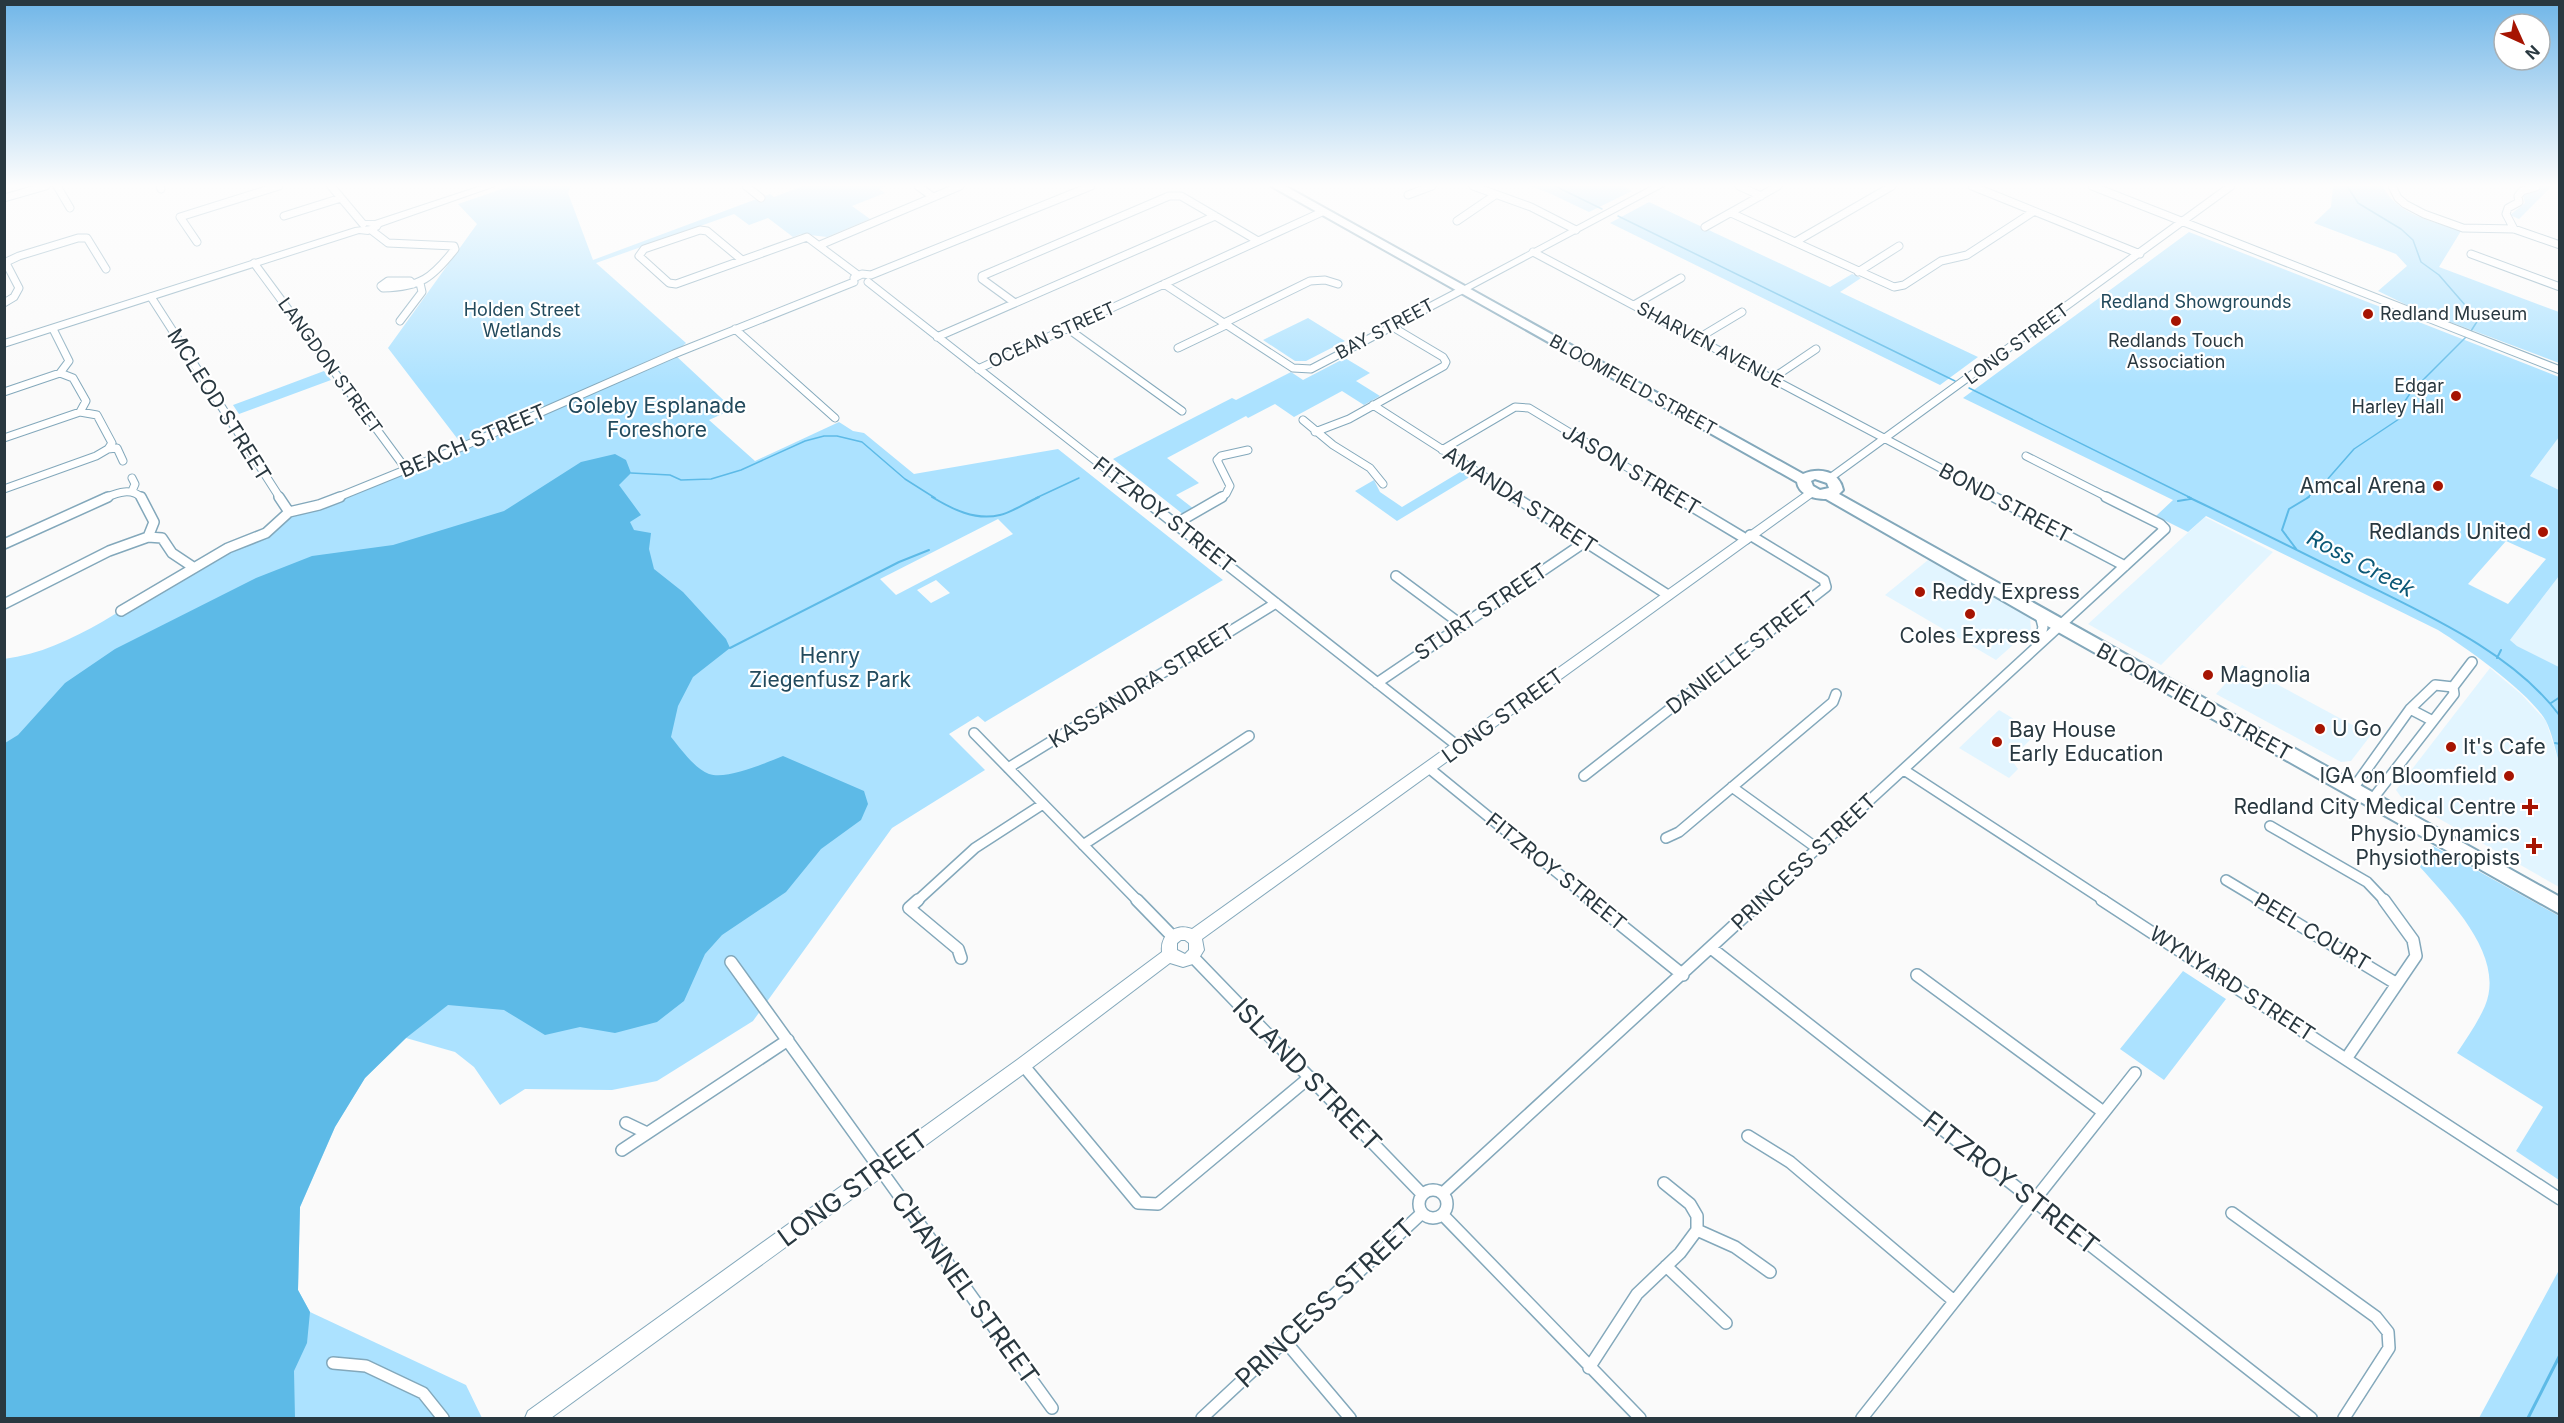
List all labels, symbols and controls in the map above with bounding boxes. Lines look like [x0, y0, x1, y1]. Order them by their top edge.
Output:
north arrow [2492, 12, 2552, 72]
text: N [2521, 41, 2544, 64]
park label: Redland Showgrounds [2100, 291, 2292, 312]
street label: LANGDON STREET [274, 294, 387, 438]
street label: BAY STREET [1332, 294, 1437, 363]
street label: OCEAN STREET [985, 297, 1119, 372]
street label: SHARVEN AVENUE [1633, 297, 1787, 392]
park label: Holden Street Wetlands [464, 299, 580, 341]
street label: LONG STREET [1961, 299, 2073, 388]
place label: Redland Museum [2380, 303, 2527, 324]
marker: Redland Museum [2361, 307, 2375, 321]
marker: Redlands Touch Association [2169, 314, 2183, 328]
street label: MCLEOD STREET [162, 324, 276, 486]
street label: BLOOMFIELD STREET [1546, 330, 1720, 439]
place label: Redlands Touch Association [2108, 330, 2244, 372]
place label: Edgar Harley Hall [2352, 375, 2444, 417]
marker: Edgar Harley Hall [2449, 389, 2463, 403]
park label: Goleby Esplanade Foreshore [568, 393, 746, 442]
street label: BEACH STREET [396, 398, 550, 483]
street label: JASON STREET [1558, 419, 1705, 521]
street label: AMANDA STREET [1439, 441, 1602, 559]
street label: FITZROY STREET [1088, 451, 1240, 578]
street label: BOND STREET [1935, 457, 2076, 548]
place label: Amcal Arena [2300, 473, 2426, 498]
marker: Amcal Arena [2431, 479, 2445, 493]
place label: Redlands United [2369, 519, 2531, 544]
water label: Ross Creek [2303, 524, 2420, 603]
marker: Redlands United [2536, 525, 2550, 539]
street label: STURT STREET [1409, 558, 1552, 665]
place label: Reddy Express [1932, 579, 2080, 604]
marker: Reddy Express [1913, 585, 1927, 599]
street label: DANIELLE STREET [1661, 586, 1822, 719]
marker: Coles Express [1963, 607, 1977, 621]
street label: KASSANDRA STREET [1044, 618, 1239, 753]
place label: Coles Express [1899, 623, 2041, 648]
street label: BLOOMFIELD STREET [2092, 638, 2296, 766]
park label: Henry Ziegenfusz Park [749, 643, 911, 692]
place label: Magnolia [2220, 662, 2311, 687]
street label: LONG STREET [1437, 663, 1568, 768]
marker: Magnolia [2201, 668, 2215, 682]
place label: U Go [2332, 716, 2382, 741]
place label: Bay House Early Education [2009, 717, 2163, 766]
marker: U Go [2313, 722, 2327, 736]
place label: It's Cafe [2463, 734, 2546, 759]
marker: Bay House Early Education [1990, 735, 2004, 749]
marker: It's Cafe [2444, 740, 2458, 754]
place label: IGA on Bloomfield [2319, 763, 2497, 788]
marker: IGA on Bloomfield [2502, 769, 2516, 783]
street label: PRINCESS STREET [1726, 788, 1881, 935]
place label: Redland City Medical Centre [2233, 794, 2516, 819]
marker: Redland City Medical Centre [2521, 798, 2539, 816]
street label: FITZROY STREET [1481, 807, 1631, 936]
place label: Physio Dynamics Physiotheropists [2350, 821, 2520, 870]
marker: Physio Dynamics Physiotheropists [2525, 837, 2543, 855]
street label: PEEL COURT [2250, 887, 2375, 976]
street label: WYNYARD STREET [2145, 921, 2320, 1046]
street label: ISLAND STREET [1227, 992, 1388, 1157]
street label: FITZROY STREET [1917, 1104, 2105, 1261]
street label: LONG STREET [771, 1123, 934, 1253]
street label: CHANNEL STREET [885, 1185, 1046, 1390]
street label: PRINCESS STREET [1229, 1212, 1421, 1394]

